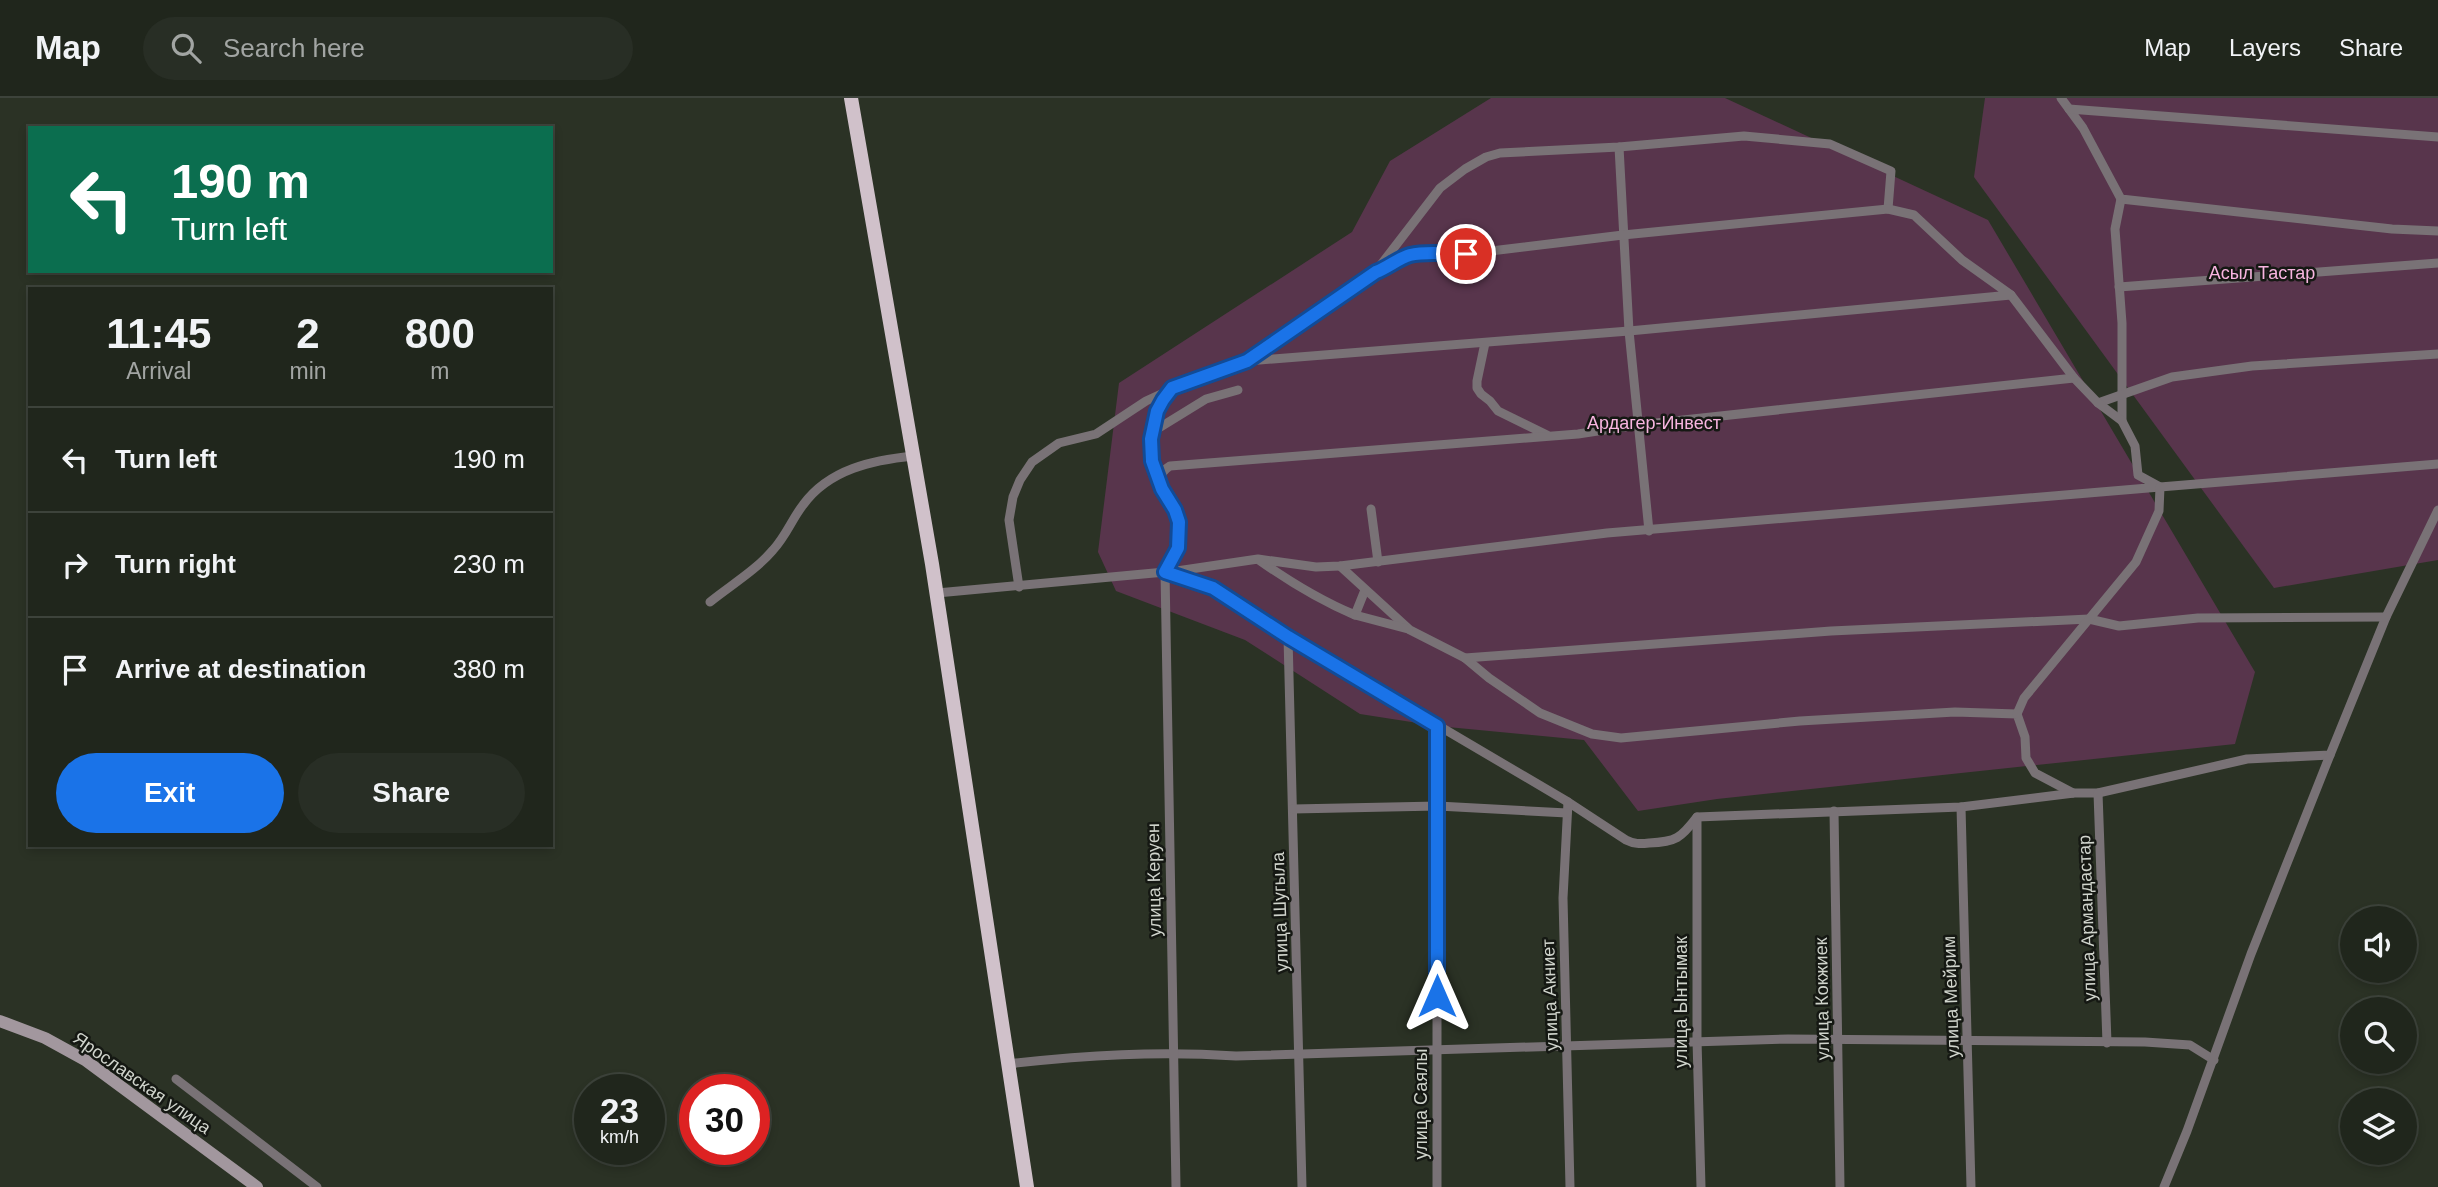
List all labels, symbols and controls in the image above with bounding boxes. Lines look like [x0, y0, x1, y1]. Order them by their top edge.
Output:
search box [143, 17, 633, 80]
text: Map [35, 29, 101, 66]
icon: search [167, 29, 205, 67]
text: Search here [223, 33, 365, 63]
text: Map [2144, 34, 2191, 61]
text: Layers [2229, 34, 2301, 61]
text: Share [2339, 34, 2403, 61]
icon: left [56, 154, 147, 245]
text: 190 m [171, 154, 310, 208]
text: Turn left [171, 211, 287, 247]
pin [1436, 224, 1496, 284]
icon: arrive [1447, 235, 1485, 273]
park label: Асыл Тастар [2209, 263, 2315, 283]
text: 11:45 [106, 310, 211, 357]
text: 2 [296, 310, 320, 357]
text: 800 [405, 310, 475, 357]
text: Arrival [126, 358, 191, 384]
text: min [289, 358, 327, 384]
text: m [430, 358, 449, 384]
park label: Ардагер-Инвест [1587, 413, 1721, 433]
icon: left [56, 441, 94, 479]
text: Turn left [115, 444, 217, 474]
text: 190 m [453, 444, 525, 474]
icon: right [56, 546, 94, 584]
text: Turn right [115, 549, 236, 579]
text: 230 m [453, 549, 525, 579]
icon: arrive [56, 651, 94, 689]
text: Arrive at destination [115, 654, 366, 684]
text: 380 m [453, 654, 525, 684]
button: Exit [56, 753, 284, 833]
button: Share [298, 753, 525, 833]
street label: улица Керуен [1143, 823, 1165, 937]
street label: улица Армандастар [2074, 834, 2100, 1002]
street label: улица Шугыла [1268, 851, 1292, 972]
map controls [2340, 906, 2417, 1165]
button: sound [2340, 906, 2417, 983]
street label: улица Ынтымак [1671, 936, 1691, 1068]
street label: улица Мейрим [1939, 936, 1963, 1058]
street label: улица Кокжиек [1811, 937, 1833, 1061]
street label: улица Акниет [1538, 939, 1562, 1051]
position arrow [1400, 959, 1474, 1033]
button: search [2340, 997, 2417, 1074]
street label: Ярославская улица [69, 1028, 215, 1139]
street label: улица Саялы [1411, 1049, 1431, 1159]
speed limit sign: 30 [679, 1074, 770, 1165]
button: layers [2340, 1088, 2417, 1165]
text: 23 [600, 1091, 639, 1130]
text: km/h [600, 1127, 639, 1147]

